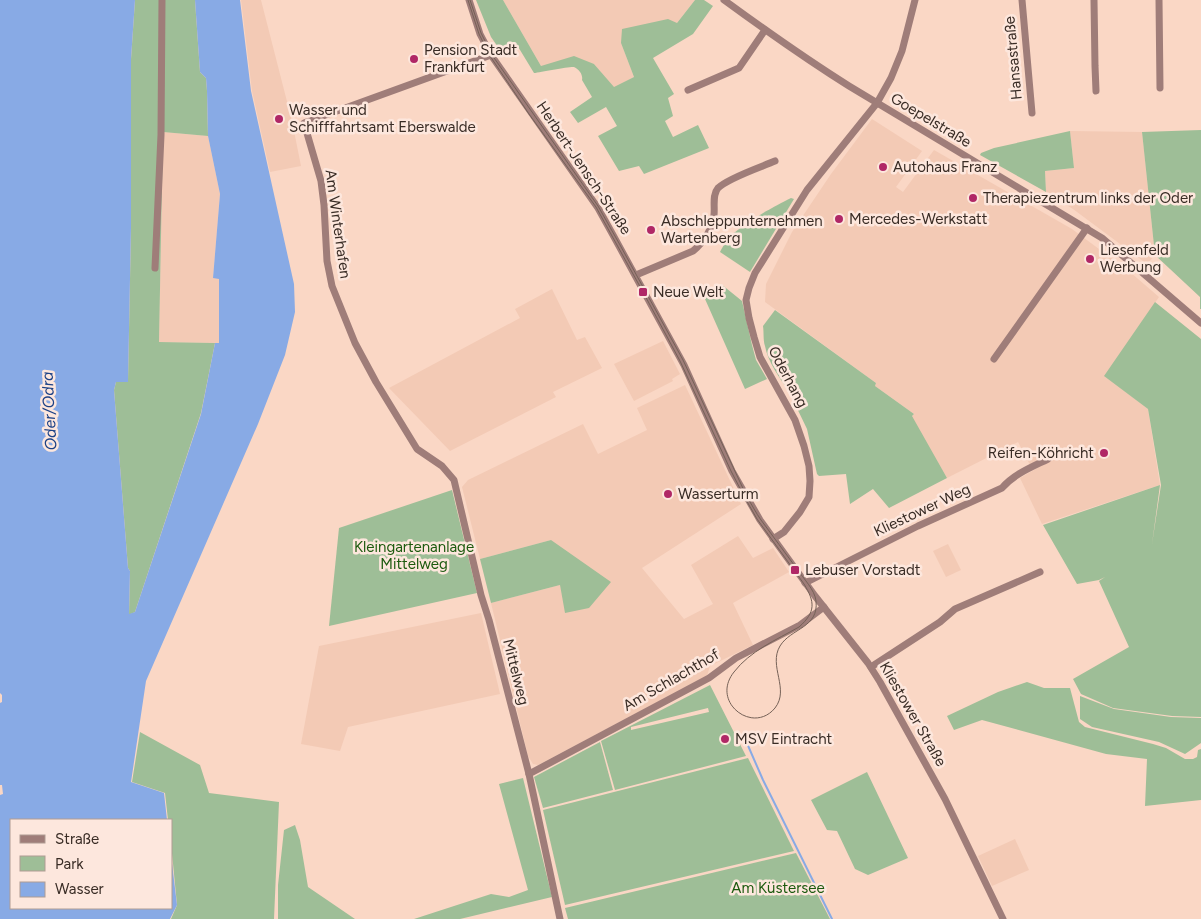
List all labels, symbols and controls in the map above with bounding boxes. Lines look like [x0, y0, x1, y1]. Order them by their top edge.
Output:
street label: Hansastraße [1000, 15, 1026, 101]
place label: Pension Stadt Frankfurt [424, 41, 518, 76]
marker: Pension Stadt Frankfurt [408, 53, 420, 65]
street label: Goepelstraße [887, 89, 975, 151]
street label: Herbert-Jensch-Straße [533, 98, 635, 238]
place label: Wasser und Schifffahrtsamt Eberswalde [289, 101, 476, 136]
marker: Wasser und Schifffahrtsamt Eberswalde [273, 113, 285, 125]
place label: Autohaus Franz [893, 158, 997, 176]
marker: Autohaus Franz [877, 161, 889, 173]
street label: Am Winterhafen [321, 168, 355, 280]
place label: Therapiezentrum links der Oder [983, 189, 1193, 207]
marker: Therapiezentrum links der Oder [967, 192, 979, 204]
place label: Mercedes-Werkstatt [849, 210, 988, 228]
place label: Abschleppunternehmen Wartenberg [661, 212, 823, 247]
marker: Mercedes-Werkstatt [833, 213, 845, 225]
marker: Abschleppunternehmen Wartenberg [645, 224, 657, 236]
place label: Liesenfeld Werbung [1100, 241, 1169, 276]
marker: Liesenfeld Werbung [1084, 253, 1096, 265]
place label: Neue Welt [653, 283, 724, 301]
marker: Neue Welt [637, 286, 649, 298]
street label: Oderhang [764, 343, 812, 411]
water label: Oder/Odra [37, 371, 61, 451]
place label: Reifen-Köhricht [988, 444, 1094, 462]
marker: Reifen-Köhricht [1098, 447, 1110, 459]
street label: Kliestower Weg [871, 480, 973, 540]
place label: Wasserturm [678, 485, 759, 503]
marker: Wasserturm [662, 488, 674, 500]
park label: Kleingartenanlage Mittelweg [354, 538, 474, 573]
place label: Lebuser Vorstadt [805, 561, 921, 579]
marker: Lebuser Vorstadt [789, 564, 801, 576]
street label: Mittelweg [499, 637, 533, 707]
street label: Am Schlachthof [620, 645, 723, 715]
street label: Kliestower Straße [876, 658, 950, 770]
place label: MSV Eintracht [735, 730, 833, 748]
marker: MSV Eintracht [719, 733, 731, 745]
legend [10, 819, 172, 909]
text: Straße [55, 830, 99, 848]
text: Park [55, 855, 84, 873]
park label: Am Küstersee [731, 879, 825, 897]
text: Wasser [55, 880, 104, 898]

